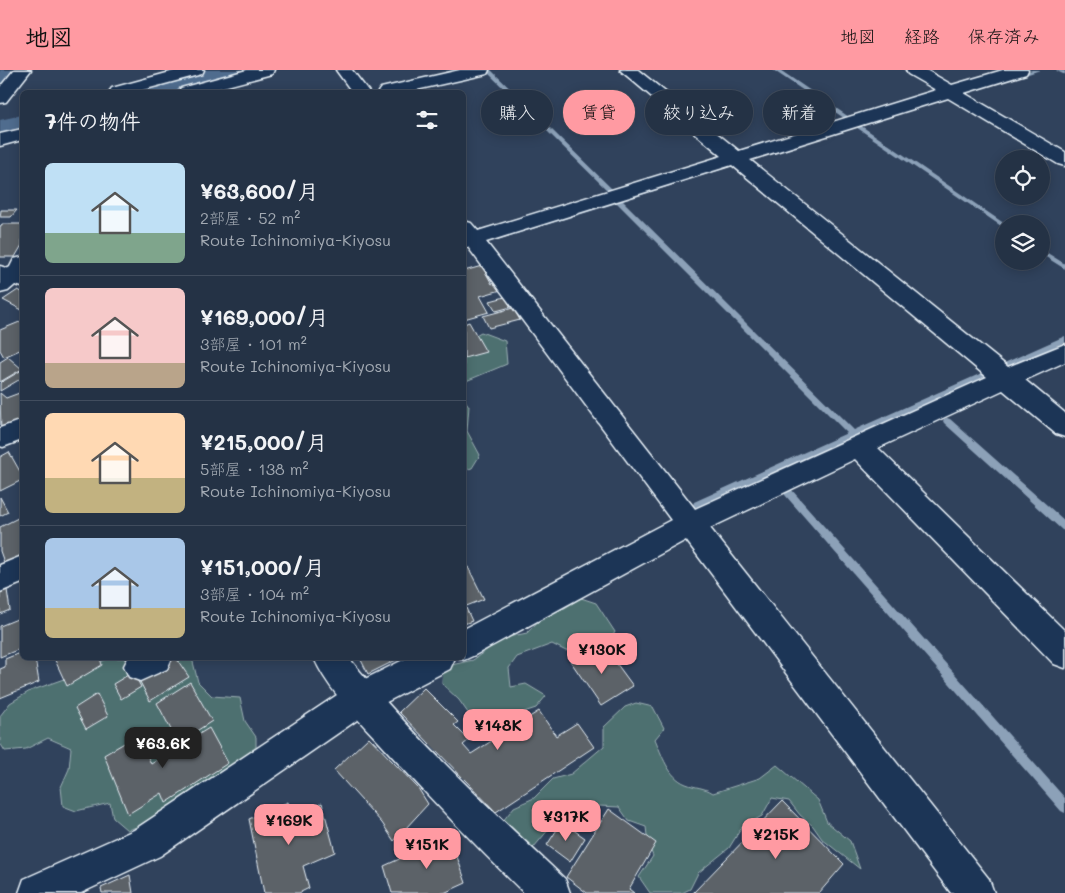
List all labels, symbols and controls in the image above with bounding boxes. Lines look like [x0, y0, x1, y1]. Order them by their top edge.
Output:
text: 地図 [25, 21, 73, 52]
text: 地図 [840, 24, 876, 48]
text: 経路 [904, 24, 940, 48]
text: 保存済み [968, 24, 1040, 48]
chip: 購入 [481, 90, 553, 135]
chip: 賃貸 [563, 90, 635, 135]
chip: 絞り込み [645, 90, 753, 135]
chip: 新着 [763, 90, 835, 135]
icon: filters [413, 106, 441, 134]
text: 7件の物件 [45, 107, 141, 134]
map controls [995, 150, 1050, 270]
button: locate [995, 150, 1050, 205]
text: ¥63,600/月 [200, 177, 318, 204]
icon: home [85, 183, 145, 243]
text: 2部屋 · 52 m² [200, 207, 300, 228]
button: layers [995, 215, 1050, 270]
text: Route Ichinomiya-Kiyosu [200, 229, 391, 250]
text: ¥169,000/月 [200, 303, 329, 330]
icon: home [85, 308, 145, 368]
text: 3部屋 · 101 m² [200, 333, 307, 354]
text: Route Ichinomiya-Kiyosu [200, 355, 391, 376]
text: ¥215,000/月 [200, 428, 327, 455]
icon: home [85, 433, 145, 493]
text: 5部屋 · 138 m² [200, 458, 309, 479]
text: Route Ichinomiya-Kiyosu [200, 480, 391, 501]
text: ¥151,000/月 [200, 553, 325, 580]
icon: home [85, 558, 145, 618]
text: 3部屋 · 104 m² [200, 583, 309, 604]
text: Route Ichinomiya-Kiyosu [200, 605, 391, 626]
pin: ¥130K [567, 632, 637, 675]
text: ¥130K [578, 638, 626, 659]
pin: ¥148K [463, 708, 533, 751]
text: ¥148K [474, 714, 522, 735]
pin: ¥63.6K [122, 726, 204, 769]
text: ¥63.6K [136, 732, 190, 753]
pin: ¥317K [531, 800, 601, 842]
pin: ¥169K [254, 804, 324, 846]
text: ¥317K [543, 805, 589, 826]
text: ¥169K [265, 809, 313, 830]
pin: ¥215K [741, 818, 811, 860]
text: ¥215K [753, 823, 799, 844]
pin: ¥151K [392, 828, 462, 870]
text: ¥151K [405, 833, 449, 854]

